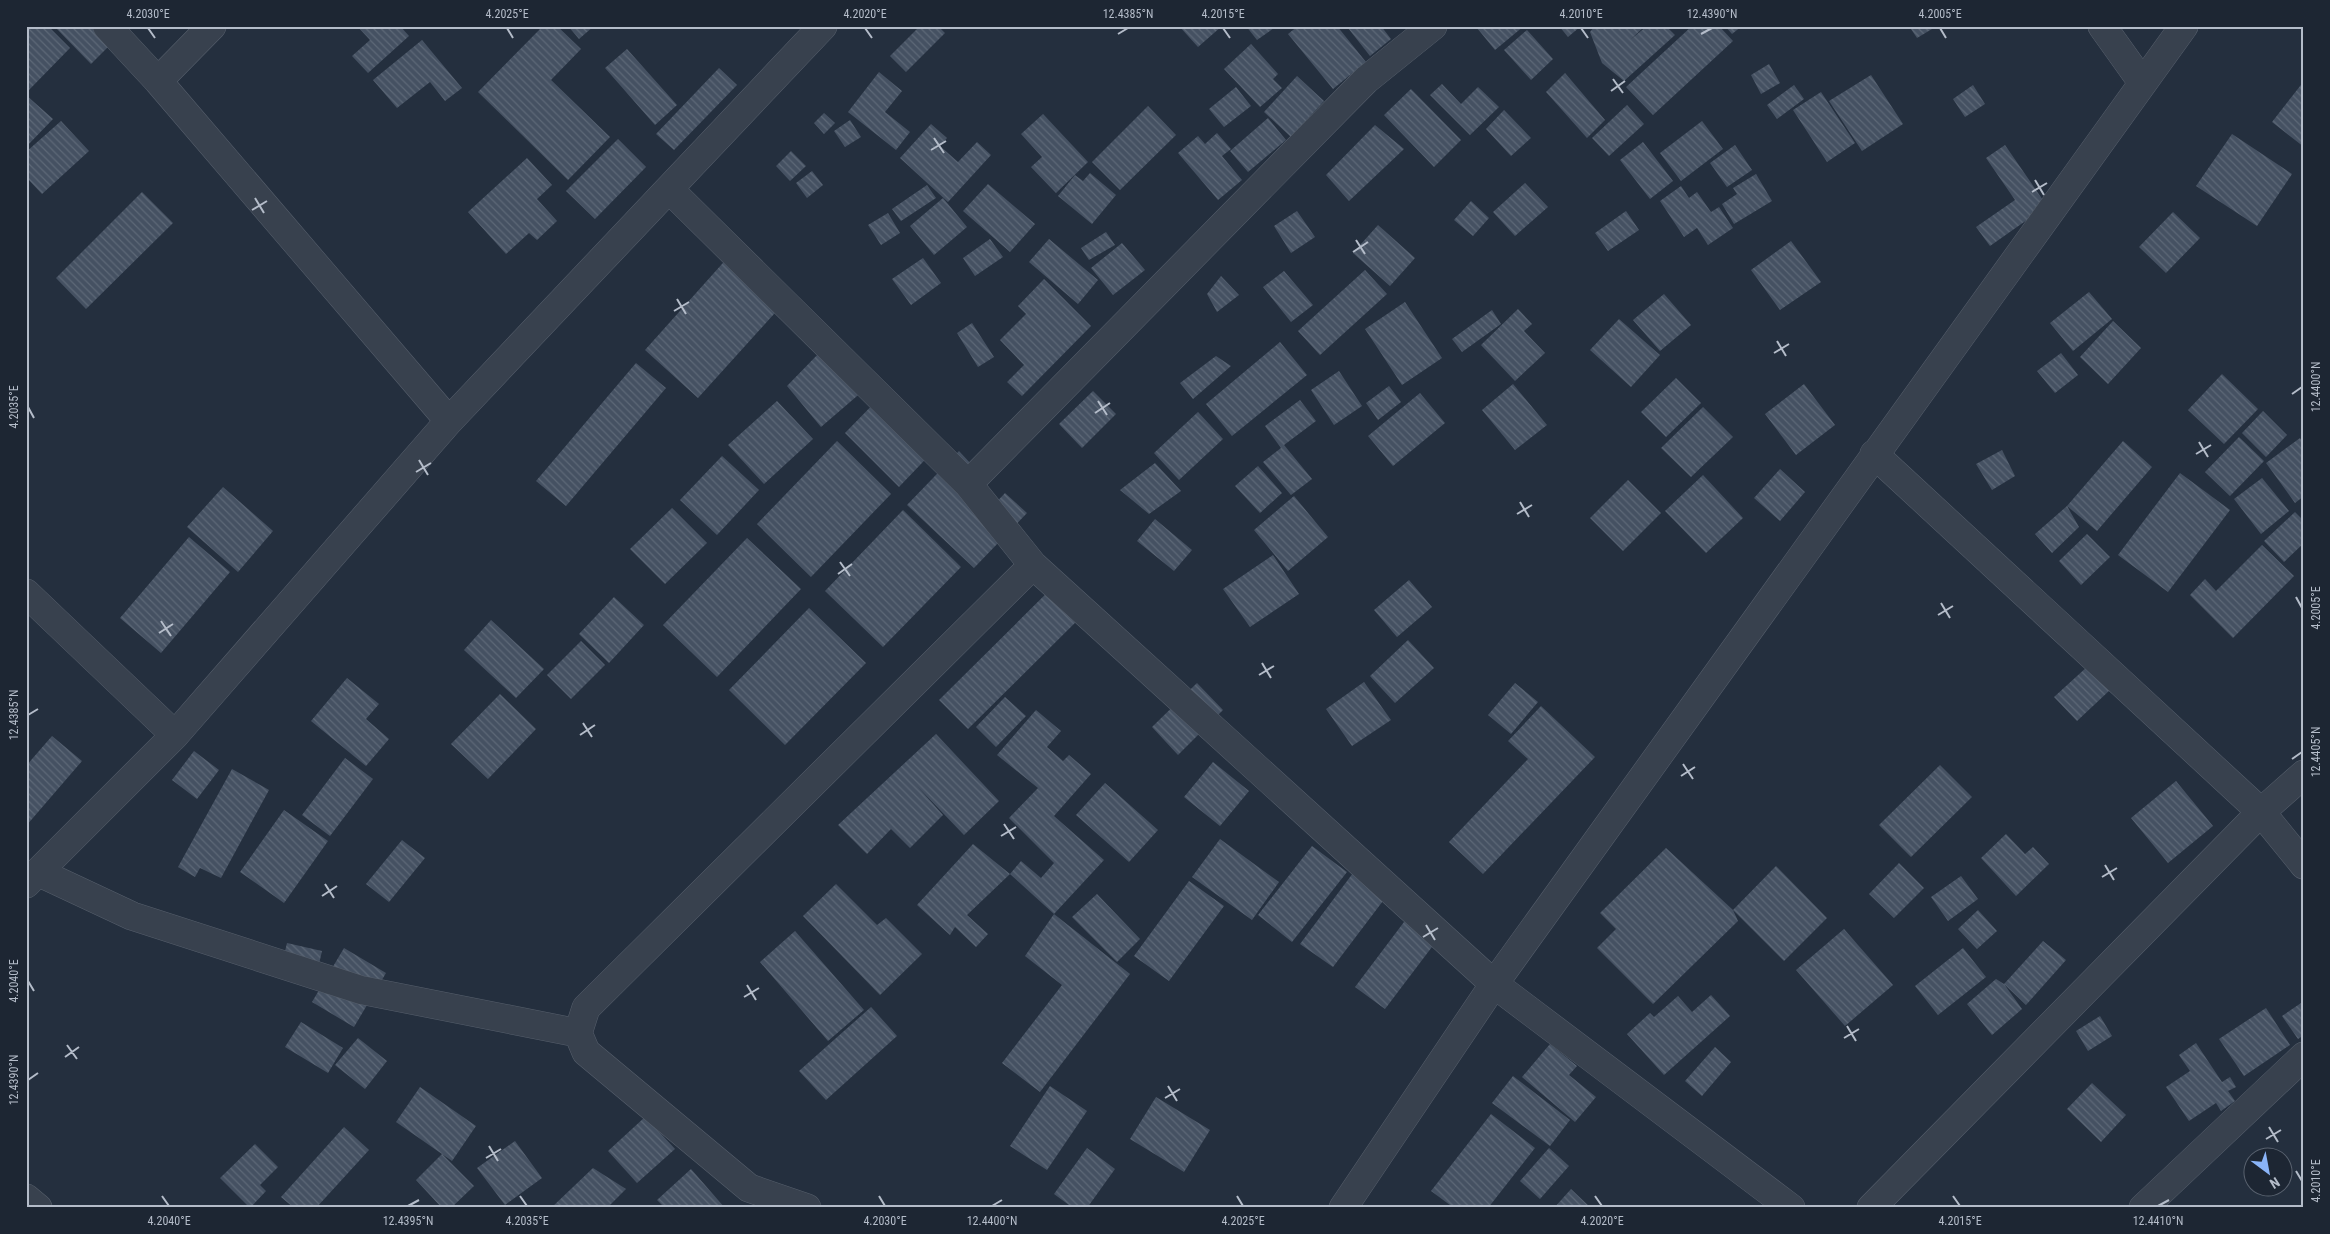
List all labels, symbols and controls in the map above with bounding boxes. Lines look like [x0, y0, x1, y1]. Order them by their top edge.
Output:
text: 4.2030°E [126, 7, 170, 21]
text: 4.2025°E [485, 7, 529, 21]
text: 4.2020°E [843, 7, 887, 21]
text: 12.4385°N [1103, 7, 1153, 21]
text: 4.2015°E [1201, 7, 1245, 21]
text: 4.2010°E [1559, 7, 1603, 21]
text: 12.4390°N [1687, 7, 1737, 21]
text: 4.2005°E [1918, 7, 1962, 21]
text: 12.4400°N [2309, 362, 2323, 412]
text: 4.2035°E [7, 385, 21, 429]
text: 4.2005°E [2309, 586, 2323, 630]
text: 12.4385°N [7, 690, 21, 740]
text: 12.4405°N [2309, 727, 2323, 777]
text: 4.2040°E [7, 959, 21, 1003]
text: 12.4390°N [7, 1055, 21, 1105]
north arrow [2242, 1146, 2292, 1196]
text: 4.2010°E [2309, 1159, 2323, 1203]
text: N [2267, 1174, 2283, 1192]
text: 4.2040°E [147, 1214, 191, 1228]
text: 12.4395°N [383, 1214, 433, 1228]
text: 4.2035°E [505, 1214, 549, 1228]
text: 4.2030°E [863, 1214, 907, 1228]
text: 12.4400°N [967, 1214, 1017, 1228]
text: 4.2025°E [1221, 1214, 1265, 1228]
text: 4.2020°E [1580, 1214, 1624, 1228]
text: 4.2015°E [1938, 1214, 1982, 1228]
text: 12.4410°N [2133, 1214, 2183, 1228]

